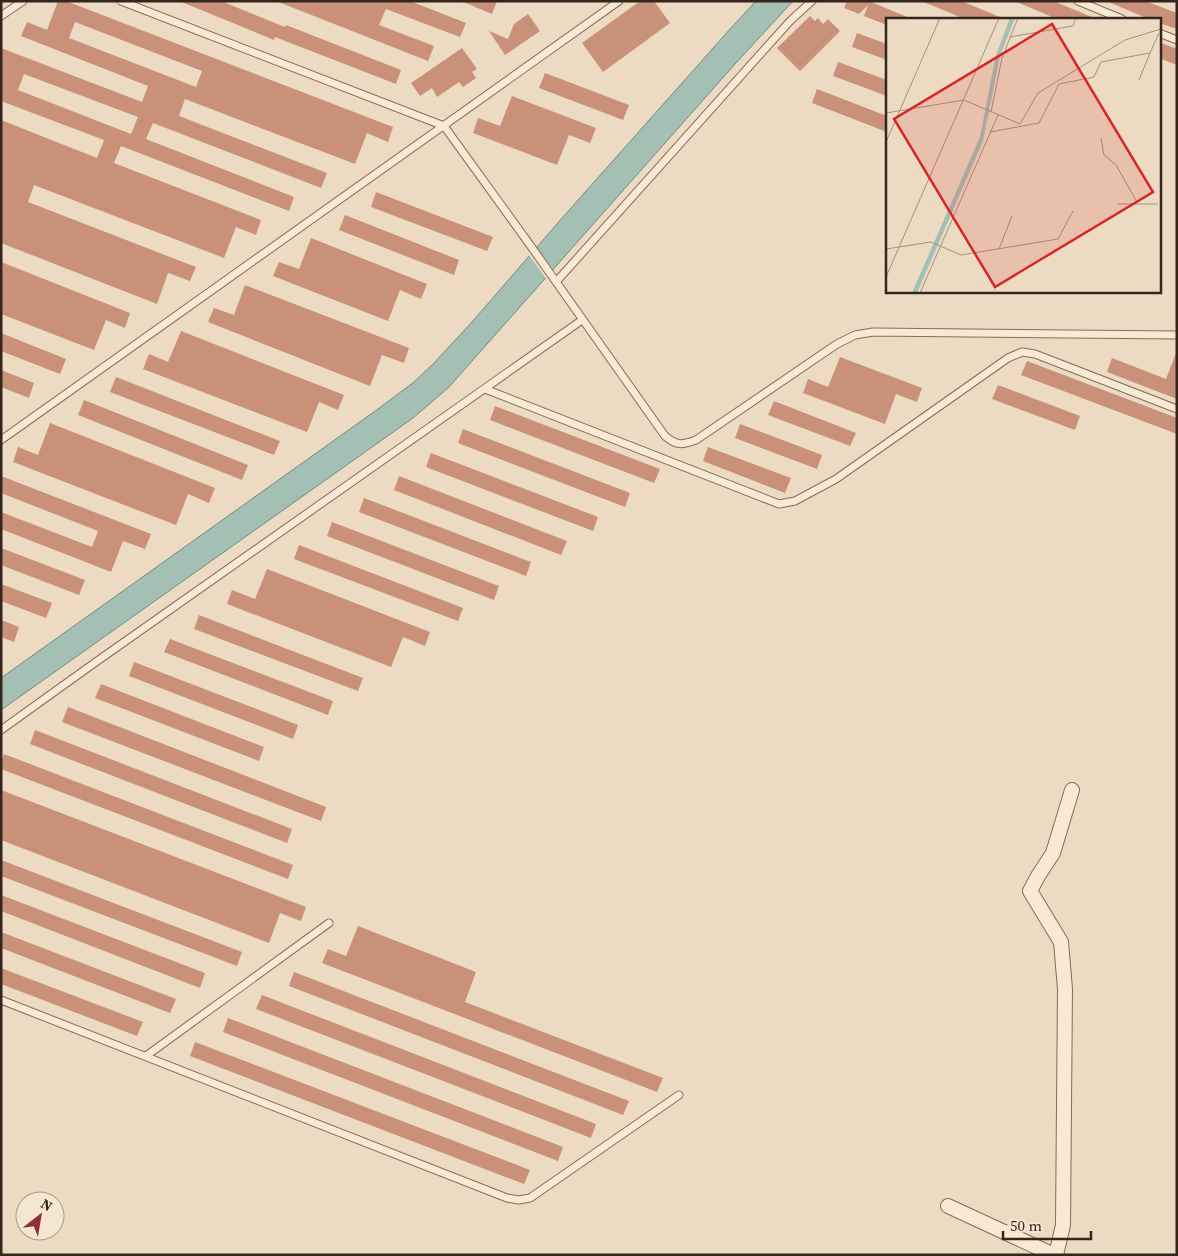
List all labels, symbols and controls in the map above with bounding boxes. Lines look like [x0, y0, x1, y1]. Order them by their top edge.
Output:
inset map [886, 18, 1160, 292]
north arrow [15, 1191, 65, 1241]
text: N [37, 1194, 56, 1216]
scale bar [1003, 1208, 1090, 1240]
text: 50 m [1010, 1215, 1042, 1236]

